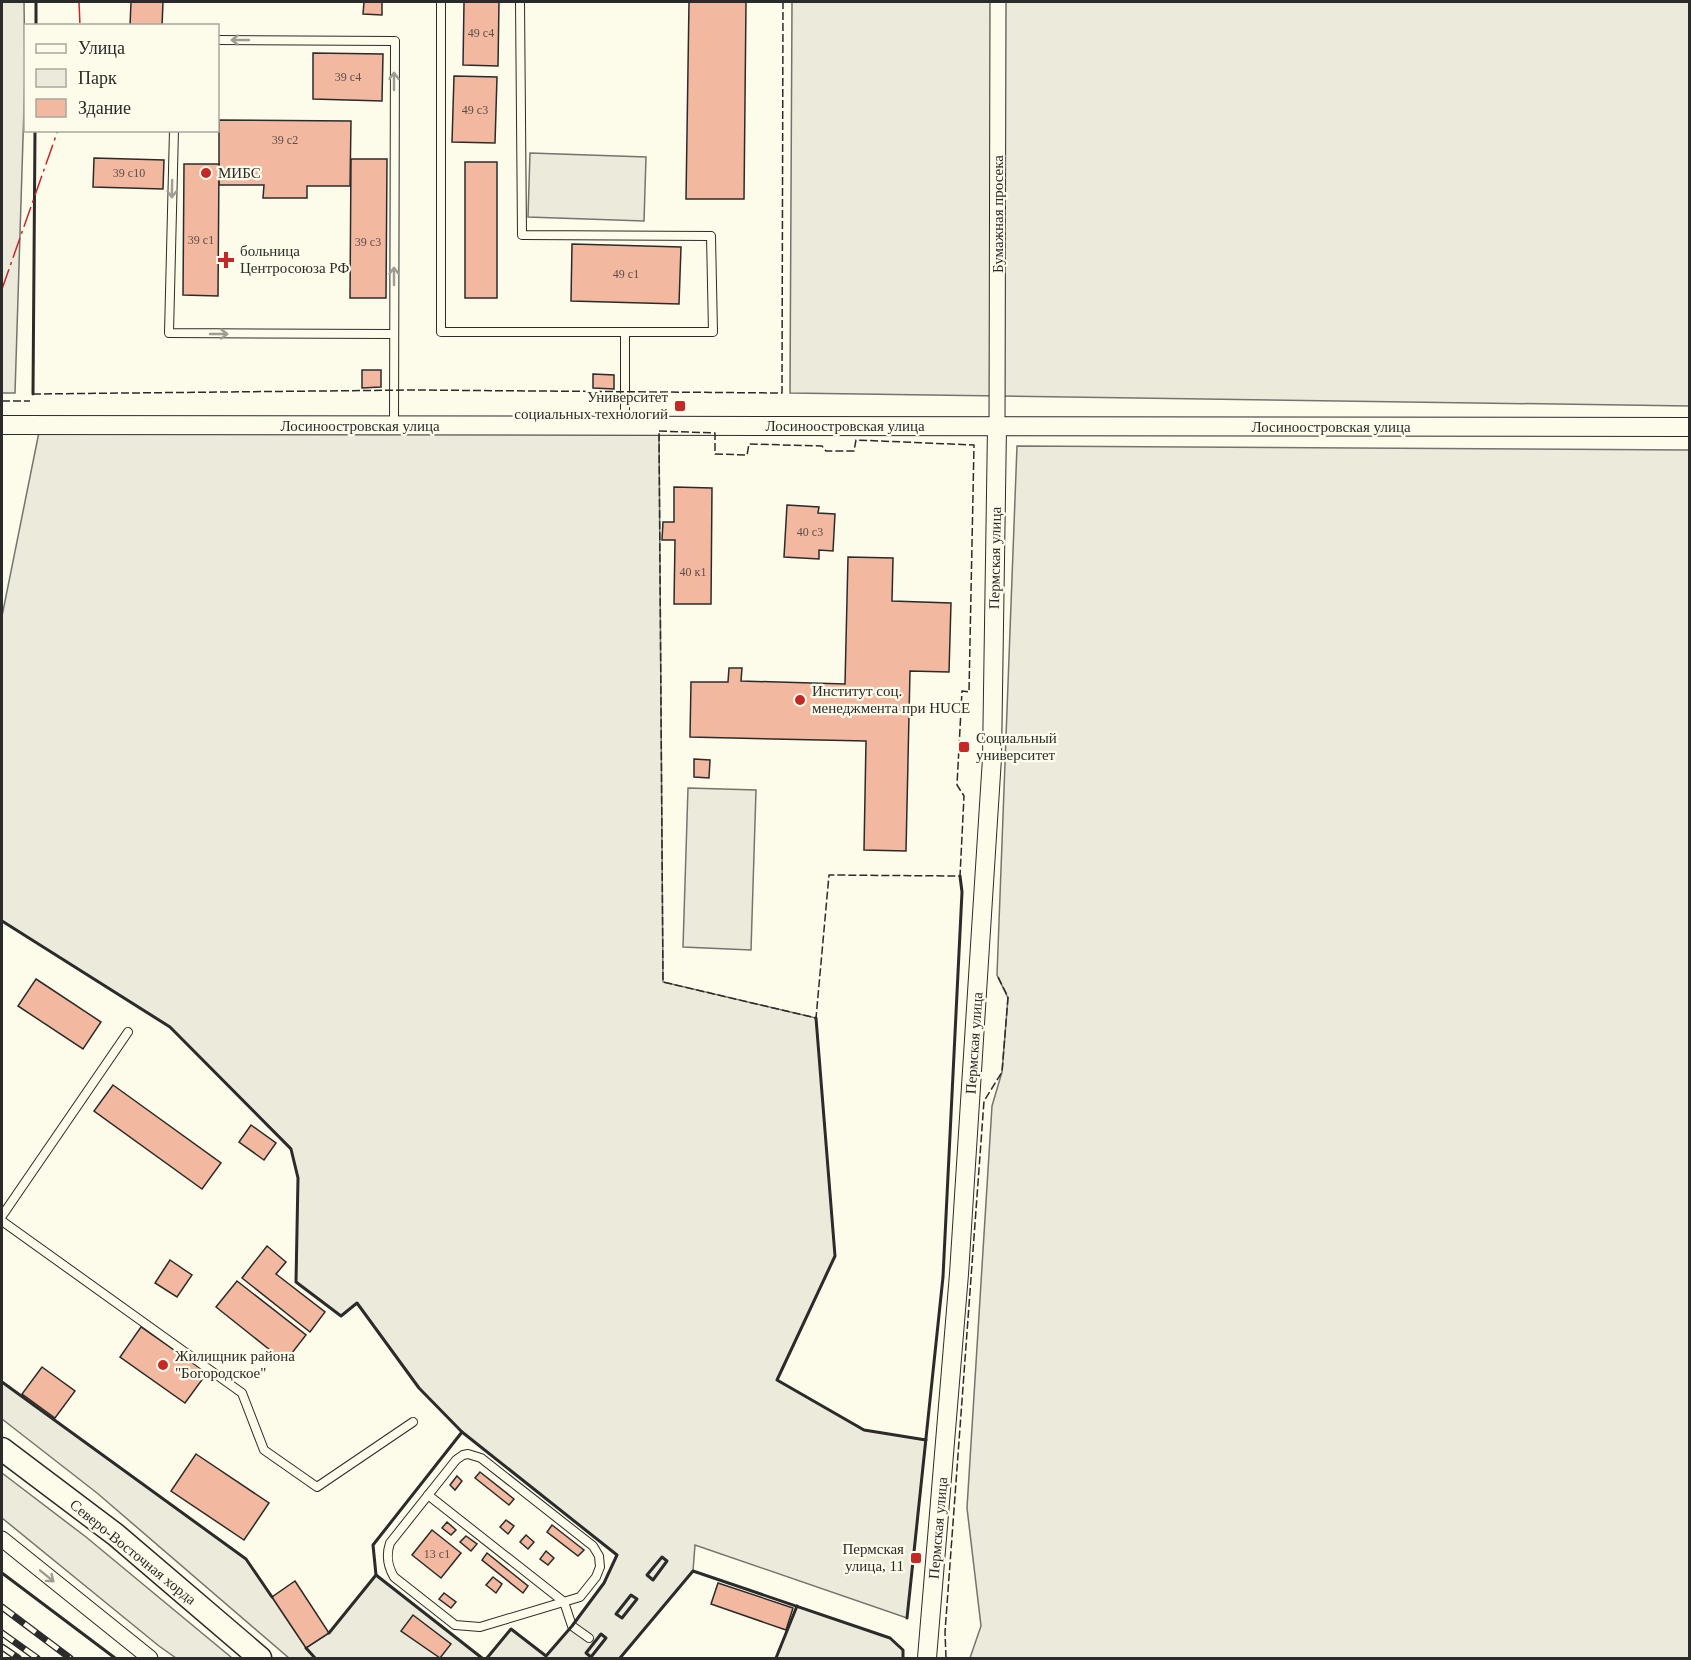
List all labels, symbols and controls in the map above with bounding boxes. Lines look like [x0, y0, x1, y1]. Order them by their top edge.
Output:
legend [24, 24, 219, 132]
house number: 49 с4 [468, 26, 494, 40]
one-way arrow [230, 34, 250, 46]
text: Улица [78, 38, 125, 58]
text: Парк [78, 68, 117, 88]
house number: 39 с4 [335, 70, 361, 84]
one-way arrow [388, 71, 400, 91]
text: Здание [78, 98, 131, 118]
house number: 49 с3 [462, 103, 488, 117]
house number: 39 с2 [272, 133, 298, 147]
street label: Бумажная просека [990, 155, 1006, 273]
place label: МИБС [218, 165, 261, 181]
house number: 39 с10 [113, 166, 145, 180]
marker: МИБС [199, 166, 213, 180]
one-way arrow [167, 178, 178, 198]
house number: 39 с1 [188, 233, 214, 247]
house number: 39 с3 [355, 235, 381, 249]
place label: больница Центросоюза РФ [240, 243, 349, 276]
marker: больница Центросоюза РФ [217, 251, 235, 269]
one-way arrow [388, 266, 400, 286]
house number: 49 с1 [613, 267, 639, 281]
one-way arrow [209, 328, 229, 340]
place label: Университет социальных технологий [514, 389, 668, 422]
marker: Университет социальных технологий [673, 399, 687, 413]
street label: Лосиноостровская улица [280, 418, 440, 434]
street label: Лосиноостровская улица [765, 418, 925, 434]
street label: Лосиноостровская улица [1251, 419, 1411, 435]
street label: Пермская улица [986, 506, 1004, 609]
house number: 40 с3 [797, 525, 823, 539]
house number: 40 к1 [680, 565, 706, 579]
place label: Институт соц. менеджмента при HUCE [812, 683, 970, 716]
marker: Институт соц. менеджмента при HUCE [793, 693, 807, 707]
place label: Социальный университет [976, 730, 1057, 763]
marker: Социальный университет [957, 740, 971, 754]
street label: Пермская улица [962, 991, 986, 1095]
place label: Жилищник района "Богородское" [175, 1348, 295, 1381]
marker: Жилищник района "Богородское" [156, 1358, 170, 1372]
street label: Пермская улица [926, 1476, 950, 1580]
street label: Северо-Восточная хорда [67, 1496, 199, 1608]
place label: Пермская улица, 11 [842, 1541, 904, 1574]
house number: 13 с1 [424, 1547, 450, 1561]
marker: Пермская улица, 11 [909, 1551, 923, 1565]
one-way arrow [39, 1569, 55, 1582]

